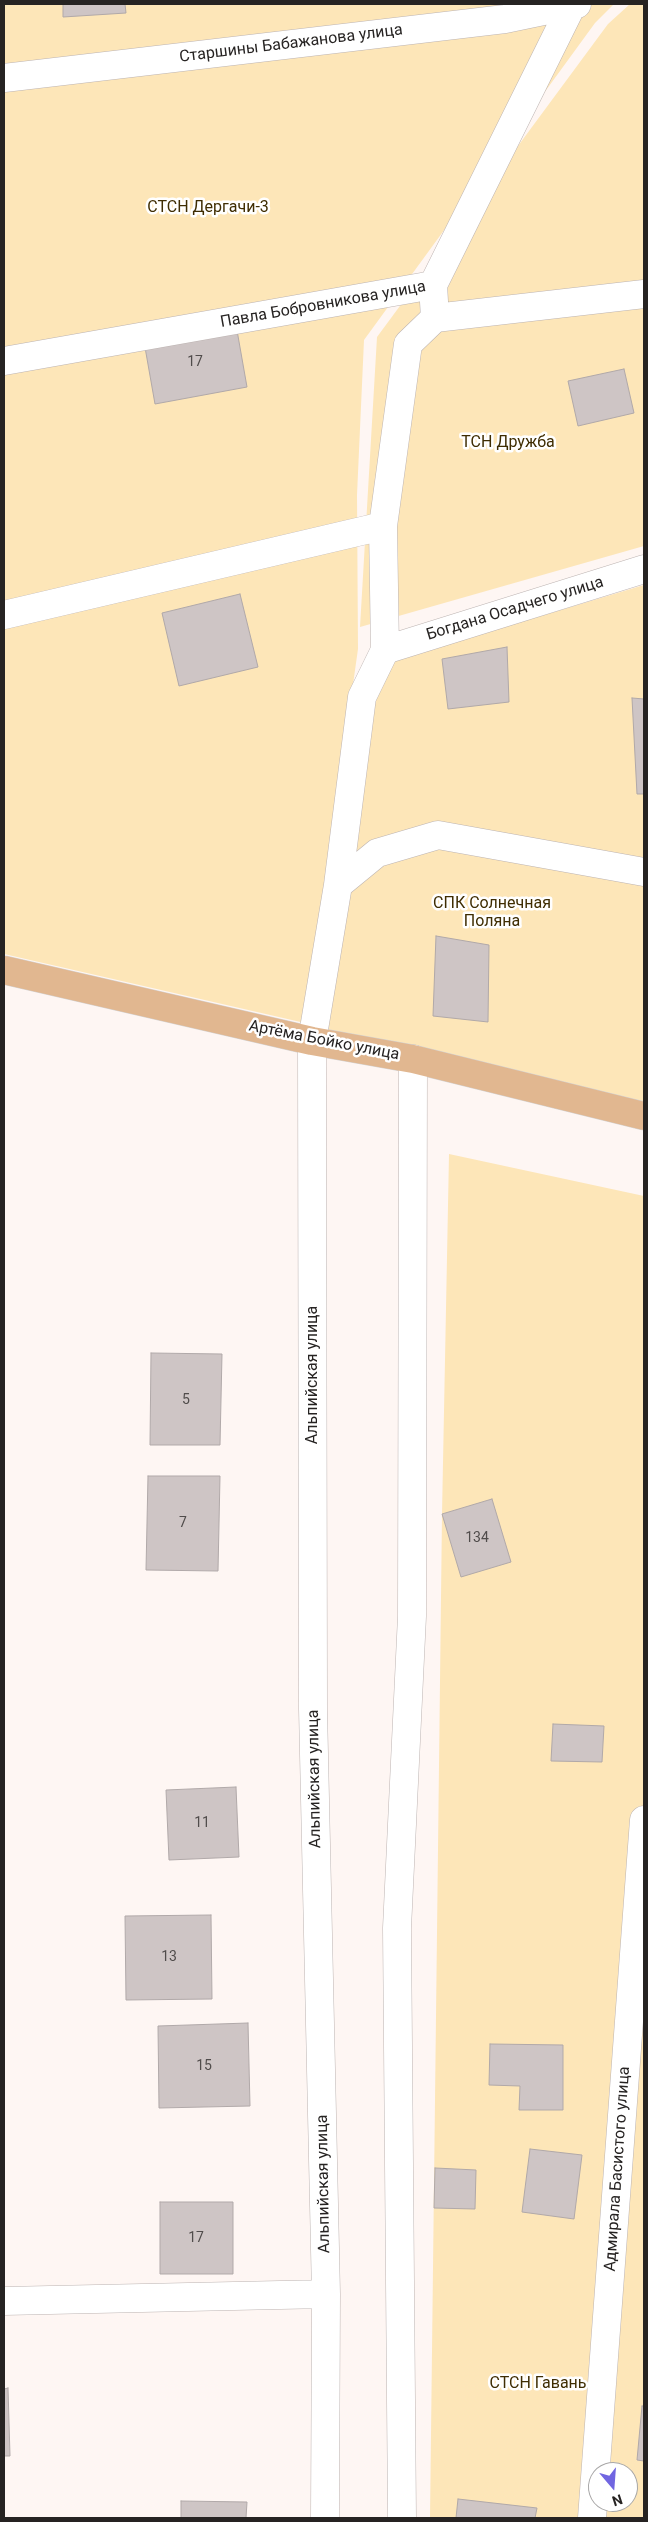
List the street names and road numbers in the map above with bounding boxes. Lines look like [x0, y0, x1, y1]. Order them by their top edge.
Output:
street label: Старшины Бабажанова улица [178, 21, 404, 67]
street label: Павла Бобровникова улица [219, 277, 427, 333]
street label: Богдана Осадчего улица [424, 573, 606, 645]
street label: Артёма Бойко улица [247, 1017, 401, 1065]
street label: Альпийская улица [303, 1306, 323, 1444]
street label: Альпийская улица [304, 1710, 326, 1848]
street label: Адмирала Басистого улица [601, 2066, 635, 2272]
street label: Альпийская улица [313, 2115, 335, 2253]

